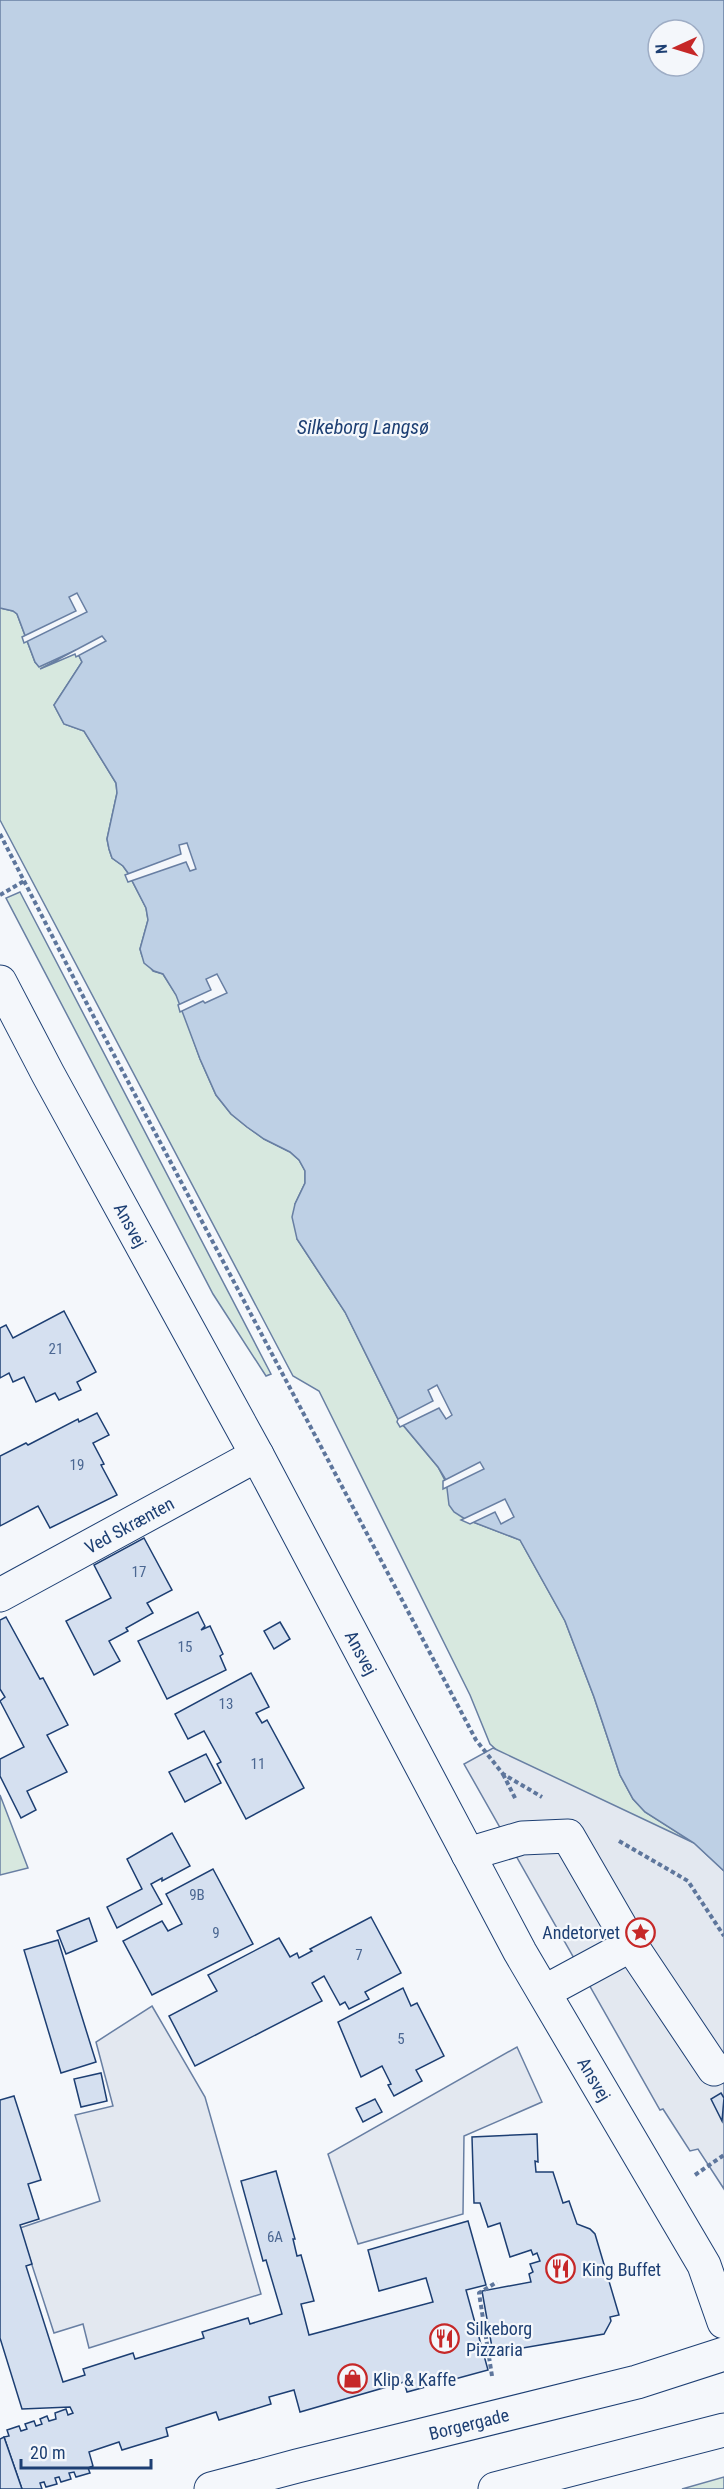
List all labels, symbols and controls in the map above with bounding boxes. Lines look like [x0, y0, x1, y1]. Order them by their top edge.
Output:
north arrow [646, 18, 706, 78]
text: N [652, 43, 671, 55]
water label: Silkeborg Langsø [297, 415, 429, 439]
street label: Ansvej [110, 1199, 151, 1251]
house number: 21 [49, 1340, 63, 1358]
house number: 19 [70, 1456, 84, 1474]
street label: Ved Skrænten [81, 1492, 177, 1557]
house number: 17 [132, 1563, 146, 1581]
street label: Ansvej [341, 1627, 382, 1679]
house number: 15 [178, 1638, 192, 1656]
house number: 13 [219, 1695, 233, 1713]
house number: 11 [251, 1755, 265, 1773]
house number: 9B [189, 1886, 205, 1904]
place icon: Andetorvet [625, 1916, 657, 1948]
place label: Andetorvet [542, 1922, 620, 1943]
house number: 9 [212, 1924, 220, 1942]
house number: 7 [355, 1946, 363, 1964]
house number: 5 [397, 2030, 405, 2048]
street label: Ansvej [574, 2053, 616, 2105]
house number: 6A [267, 2228, 283, 2246]
restaurant icon: King Buffet [545, 2253, 577, 2285]
place label: King Buffet [582, 2259, 661, 2280]
place label: Silkeborg Pizzaria [466, 2318, 532, 2360]
restaurant icon: Silkeborg Pizzaria [429, 2322, 461, 2354]
shop icon: Klip & Kaffe [336, 2363, 368, 2395]
place label: Klip & Kaffe [373, 2369, 456, 2390]
street label: Borgergade [427, 2404, 511, 2444]
scale bar [21, 2432, 152, 2470]
text: 20 m [30, 2442, 65, 2463]

